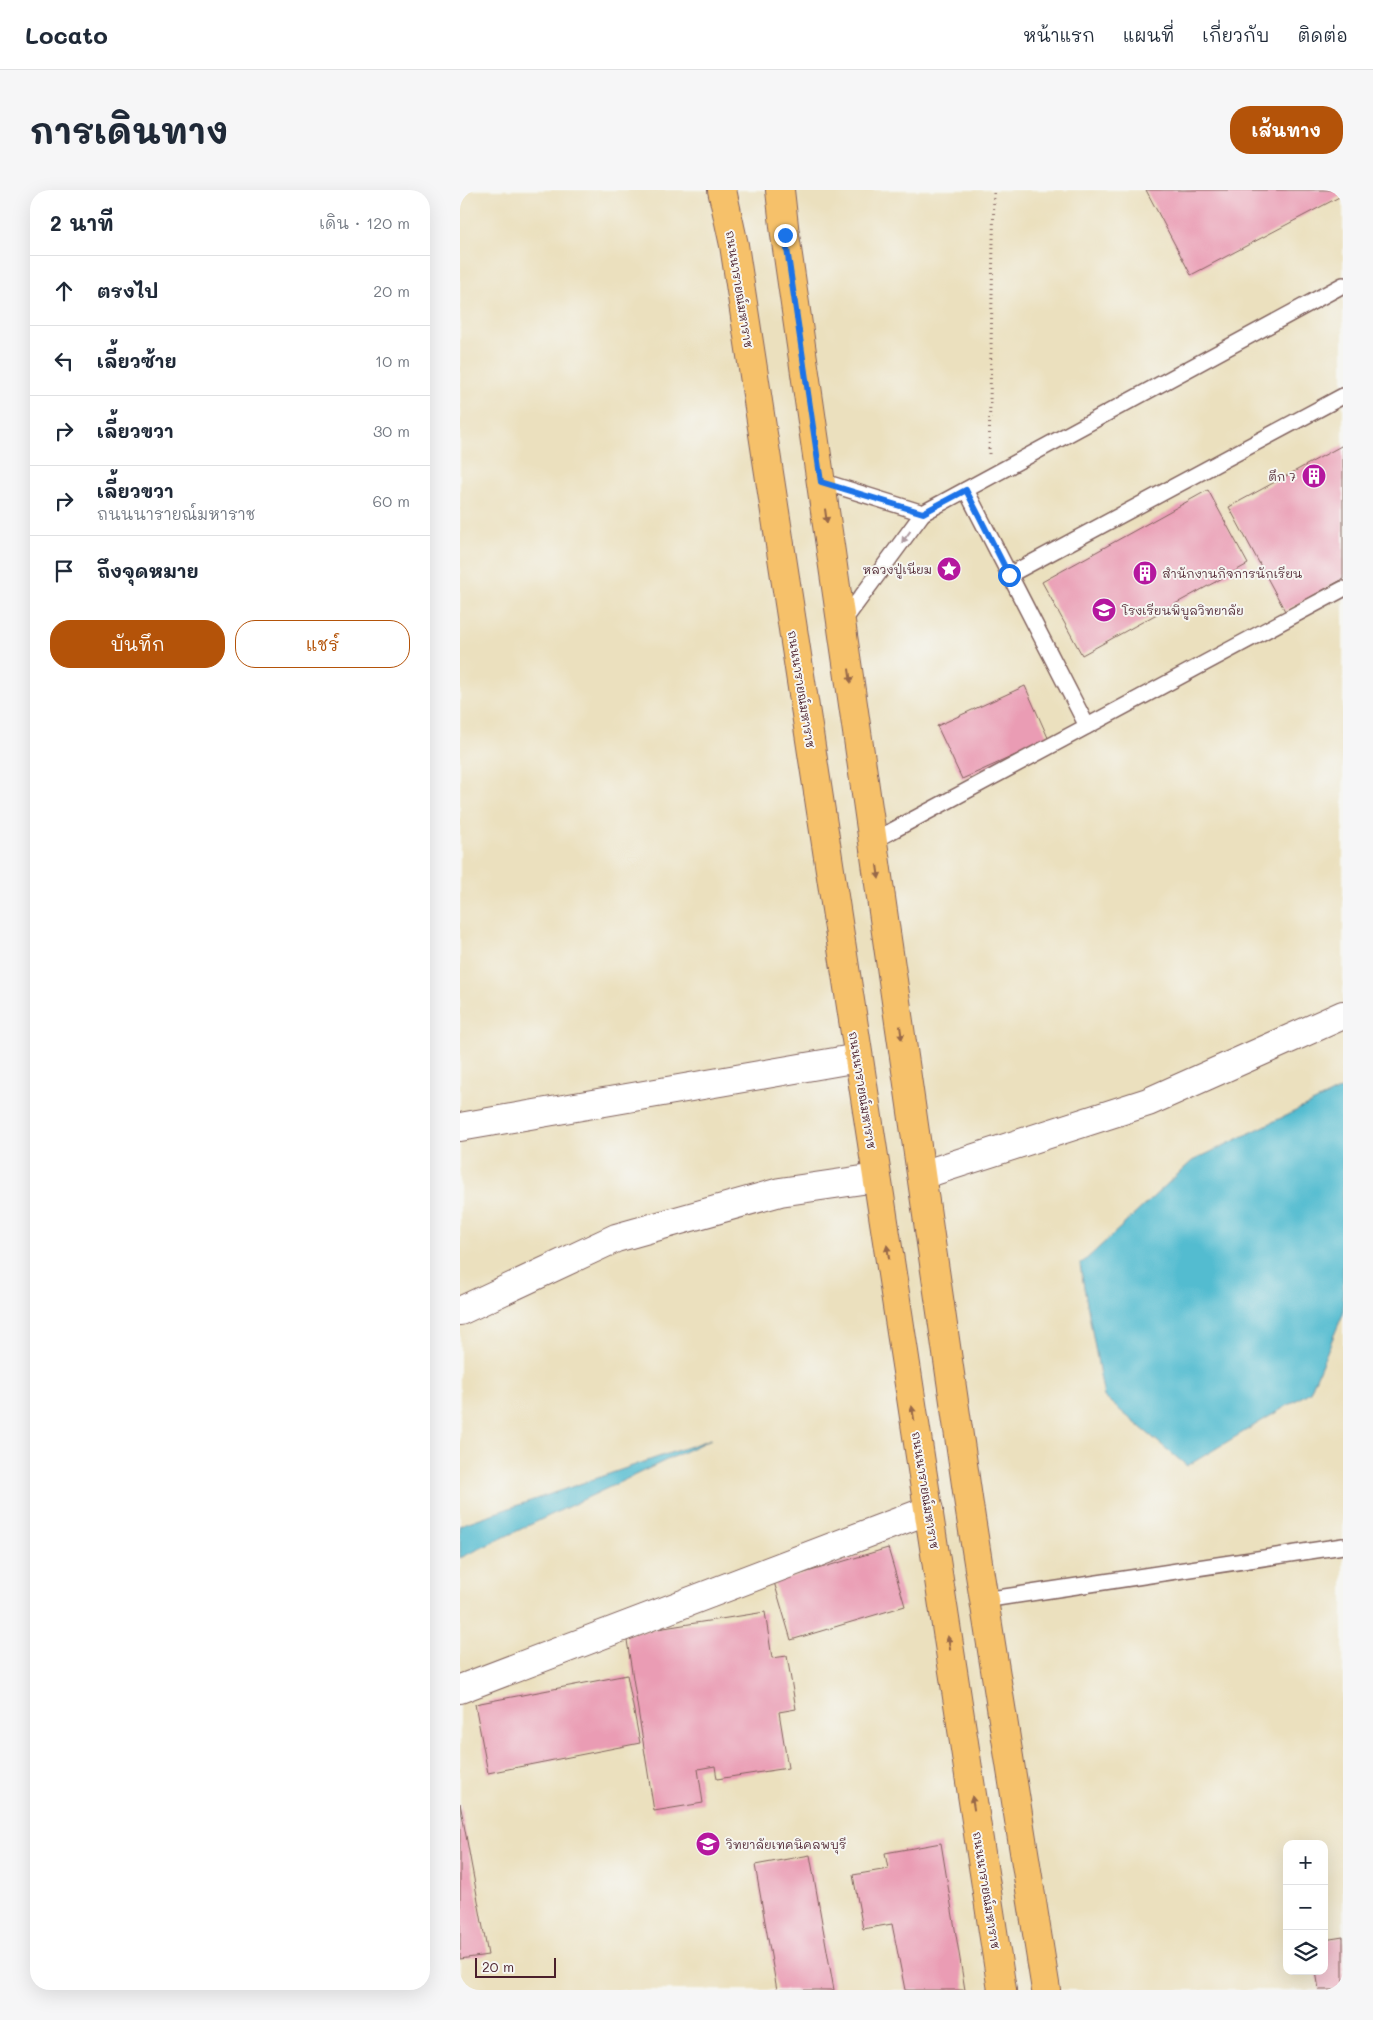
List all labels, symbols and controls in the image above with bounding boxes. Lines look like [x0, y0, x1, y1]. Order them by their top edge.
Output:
text: Locato [25, 19, 108, 50]
text: หน้าแรก [1023, 23, 1095, 47]
text: แผนที่ [1123, 23, 1174, 47]
text: เกี่ยวกับ [1202, 23, 1269, 47]
text: ติดต่อ [1297, 23, 1348, 47]
button: เส้นทาง [1230, 106, 1343, 154]
text: การเดินทาง [30, 107, 228, 153]
text: 2 นาที [50, 209, 114, 236]
text: เดิน · 120 m [319, 212, 410, 233]
route end [774, 224, 797, 247]
street label: ถนนนารายณ์มหาราช [723, 229, 757, 349]
icon: ahead [50, 277, 78, 305]
text: ตรงไป [97, 278, 158, 303]
text: 20 m [373, 280, 410, 301]
icon: left [50, 347, 78, 375]
text: เลี้ยวซ้าย [97, 348, 177, 373]
text: 10 m [375, 350, 410, 371]
icon: right [50, 417, 78, 445]
text: เลี้ยวขวา [97, 418, 174, 443]
text: 30 m [373, 420, 410, 441]
building icon: ตึก 7 [1301, 463, 1327, 489]
place label: ตึก 7 [1268, 468, 1296, 484]
text: เลี้ยวขวา [97, 478, 174, 503]
icon: right [50, 487, 78, 515]
text: 60 m [373, 490, 410, 511]
text: ถนนนารายณ์มหาราช [97, 503, 255, 524]
one-way arrow [822, 508, 830, 524]
one-way arrow [900, 530, 911, 543]
place icon: หลวงปู่เนียม [936, 556, 962, 582]
icon: arrive [50, 557, 78, 585]
text: ถึงจุดหมาย [97, 558, 199, 583]
building icon: สำนักงานกิจการนักเรียน [1132, 560, 1158, 586]
place label: หลวงปู่เนียม [862, 561, 932, 579]
route start [998, 564, 1021, 587]
place label: สำนักงานกิจการนักเรียน [1162, 565, 1303, 581]
school or university icon: โรงเรียนพิบูลวิทยาลัย [1091, 597, 1117, 623]
place label: โรงเรียนพิบูลวิทยาลัย [1121, 602, 1244, 620]
button: บันทึก [50, 620, 225, 668]
button: แชร์ [235, 620, 410, 668]
street label: ถนนนารายณ์มหาราช [785, 629, 819, 749]
one-way arrow [846, 669, 854, 685]
one-way arrow [874, 864, 882, 880]
one-way arrow [897, 1025, 905, 1041]
street label: ถนนนารายณ์มหาราช [846, 1030, 880, 1150]
one-way arrow [884, 1244, 892, 1260]
one-way arrow [909, 1405, 917, 1421]
street label: ถนนนารายณ์มหาราช [909, 1430, 943, 1550]
one-way arrow [945, 1634, 953, 1650]
one-way arrow [969, 1795, 977, 1811]
street label: ถนนนารายณ์มหาราช [970, 1830, 1004, 1950]
school or university icon: วิทยาลัยเทคนิคลพบุรี [695, 1831, 721, 1857]
place label: วิทยาลัยเทคนิคลพบุรี [726, 1836, 846, 1855]
map controls [1283, 1840, 1328, 1975]
button: + [1283, 1840, 1328, 1885]
button: − [1283, 1885, 1328, 1930]
button: layers [1283, 1930, 1328, 1975]
scale bar [475, 1955, 556, 1978]
text: 20 m [482, 1957, 514, 1976]

